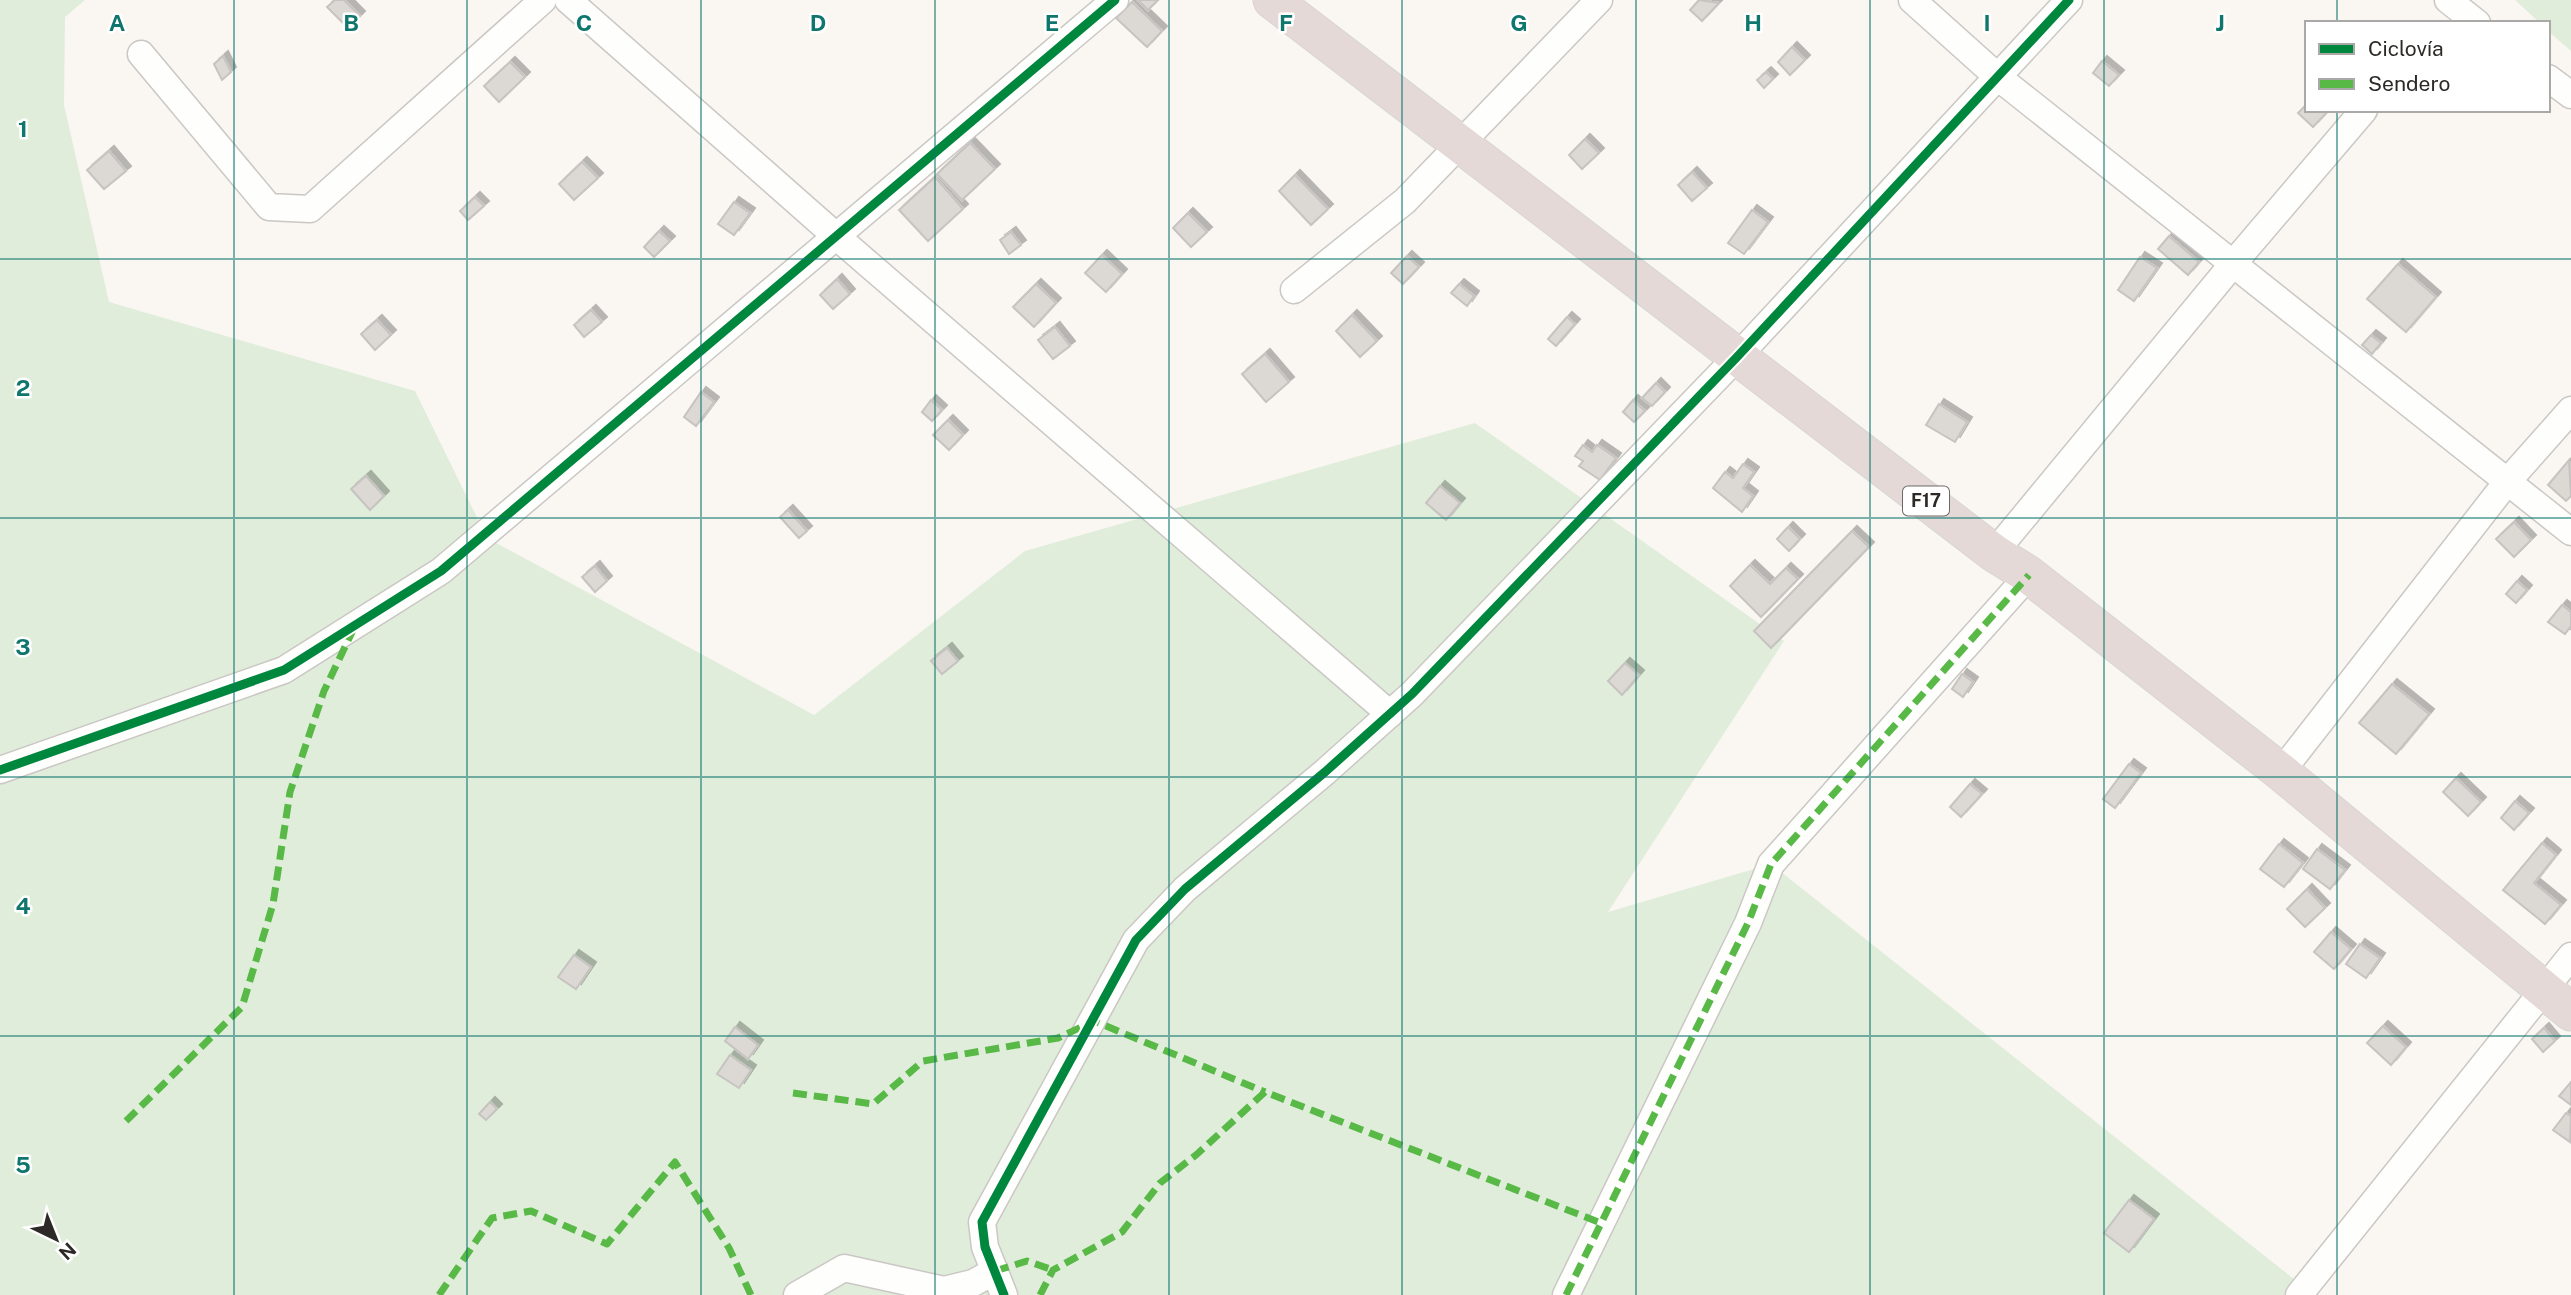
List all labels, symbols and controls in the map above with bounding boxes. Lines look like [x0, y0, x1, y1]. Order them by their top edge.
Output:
text: A [109, 9, 126, 36]
text: B [343, 9, 359, 36]
text: C [576, 9, 592, 36]
text: D [810, 9, 826, 36]
text: E [1045, 9, 1059, 36]
text: F [1279, 9, 1293, 36]
text: G [1510, 9, 1528, 36]
text: H [1744, 9, 1762, 36]
text: I [1983, 9, 1991, 36]
text: J [2215, 9, 2225, 36]
legend [2305, 21, 2550, 112]
text: Ciclovía [2368, 36, 2444, 61]
text: Sendero [2368, 71, 2450, 96]
text: 1 [18, 115, 28, 142]
text: 2 [16, 374, 30, 401]
road number: F17 [1903, 486, 1949, 516]
text: 3 [15, 633, 31, 660]
text: 4 [15, 892, 31, 919]
text: 5 [15, 1151, 31, 1178]
north arrow [21, 1204, 91, 1274]
text: N [55, 1238, 81, 1265]

